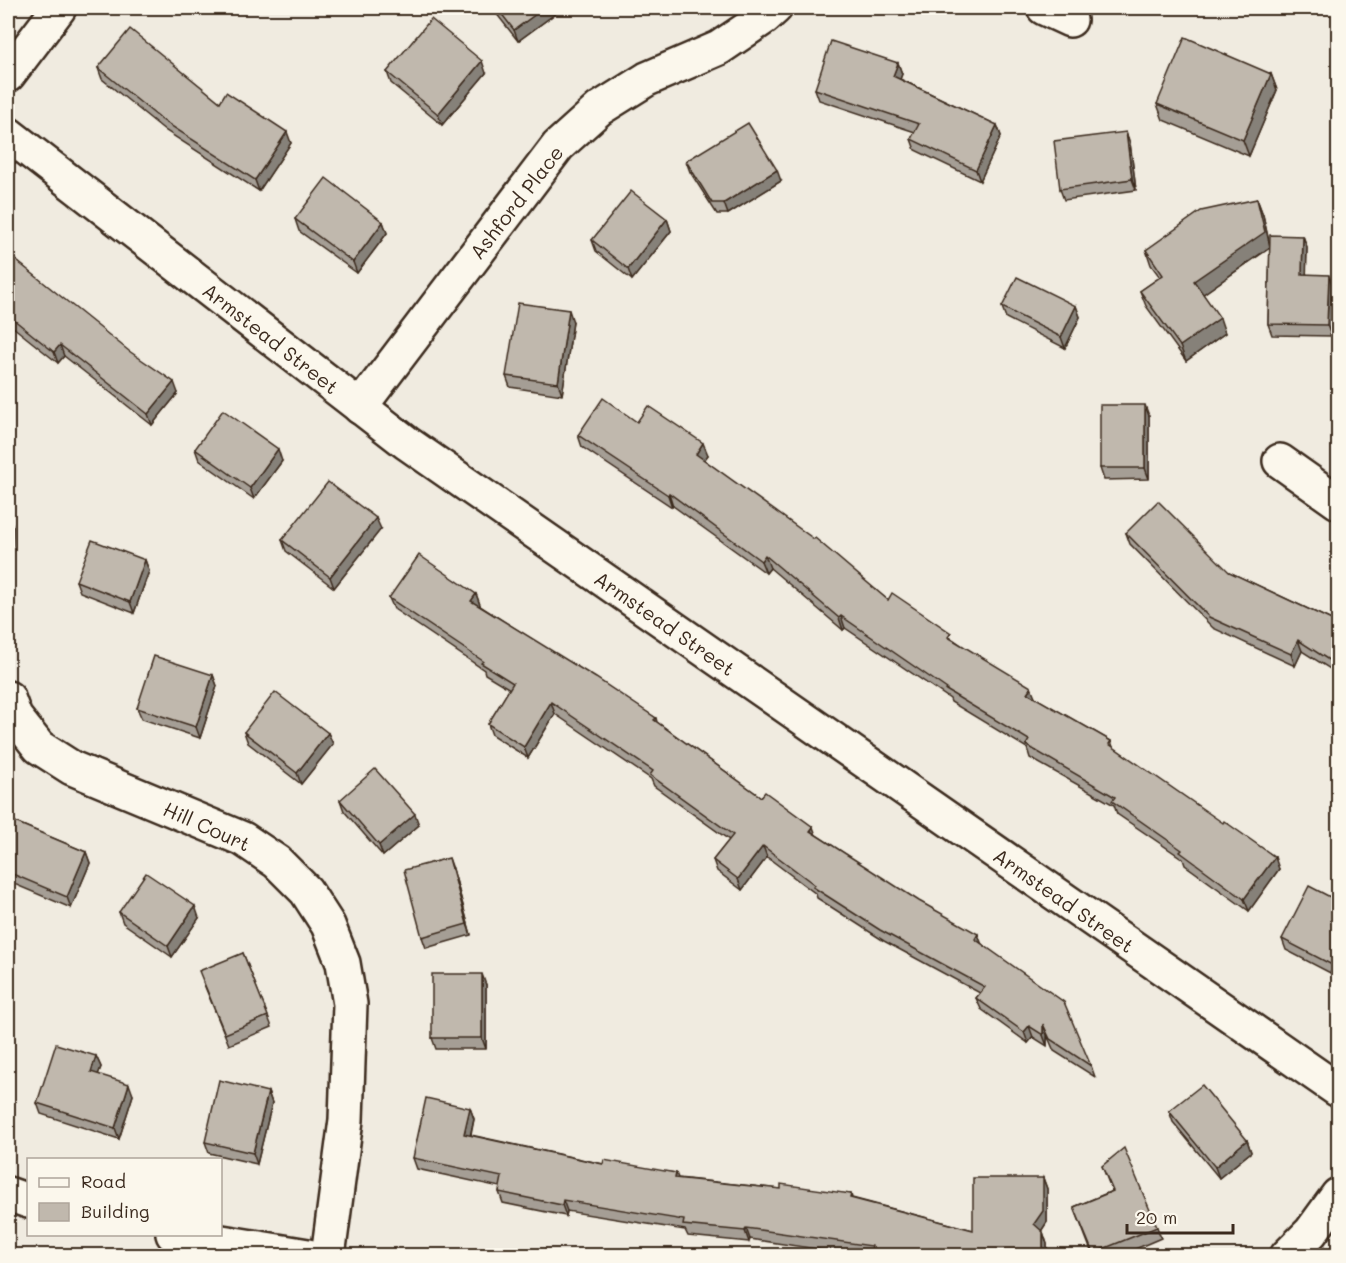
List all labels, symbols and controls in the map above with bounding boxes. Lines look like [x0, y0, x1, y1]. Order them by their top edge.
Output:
street label: Ashford Place [463, 140, 569, 264]
street label: Armstead Street [198, 277, 344, 399]
street label: Armstead Street [590, 565, 740, 681]
street label: Hill Court [159, 795, 255, 857]
street label: Armstead Street [989, 842, 1139, 958]
legend [27, 1158, 222, 1236]
text: Road [81, 1169, 126, 1193]
scale bar [1127, 1197, 1234, 1235]
text: Building [81, 1199, 149, 1223]
text: 20 m [1136, 1205, 1177, 1229]

